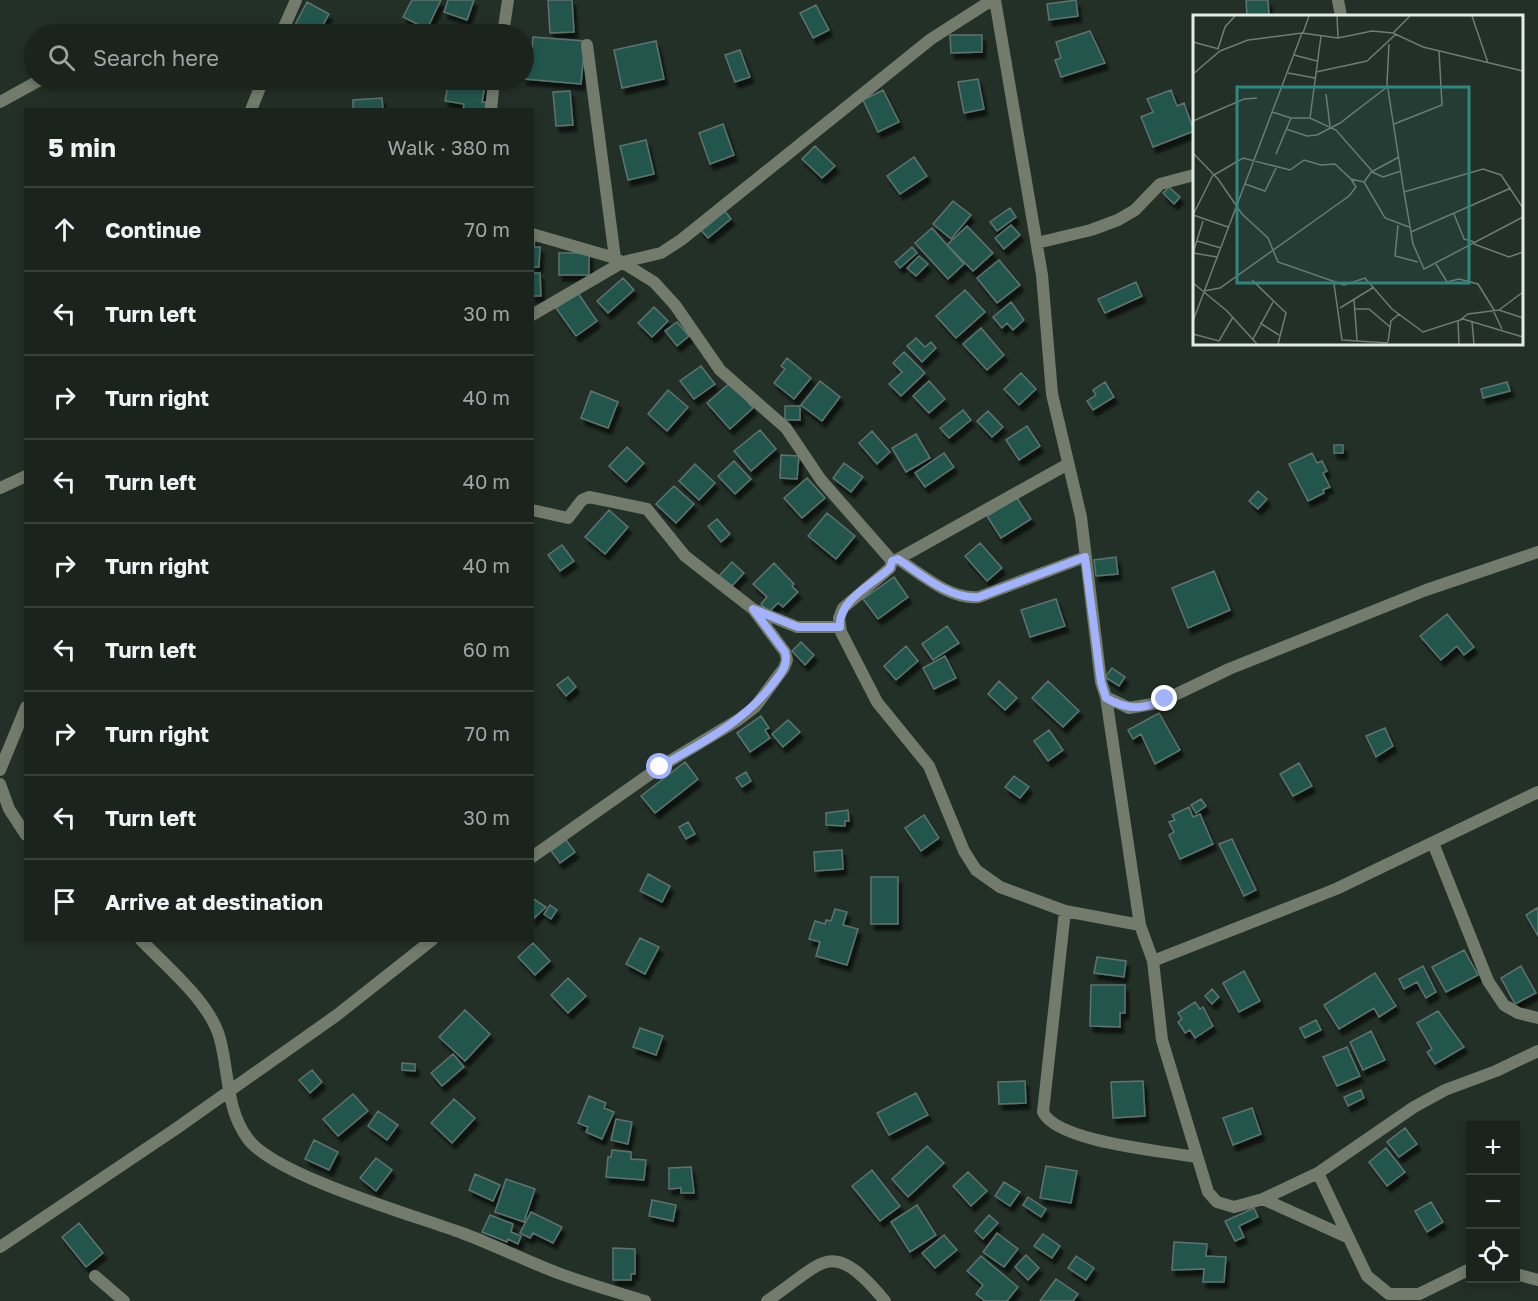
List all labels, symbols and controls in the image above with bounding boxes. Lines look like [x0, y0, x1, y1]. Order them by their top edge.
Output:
inset map [1193, 15, 1523, 345]
search box [24, 24, 534, 90]
icon: search [45, 41, 78, 74]
text: Search here [93, 44, 219, 71]
text: 5 min [48, 132, 116, 163]
text: Walk · 380 m [388, 135, 510, 159]
icon: ahead [48, 213, 81, 246]
text: Continue [105, 216, 201, 243]
text: 70 m [464, 217, 510, 241]
icon: left [48, 297, 81, 330]
text: Turn left [105, 300, 196, 327]
text: 30 m [463, 301, 510, 325]
icon: right [48, 381, 81, 414]
text: Turn right [105, 384, 209, 411]
text: 40 m [463, 385, 510, 409]
icon: left [48, 465, 81, 498]
text: Turn left [105, 468, 196, 495]
text: 40 m [463, 469, 510, 493]
icon: right [48, 549, 81, 582]
text: Turn right [105, 552, 209, 579]
text: 40 m [463, 553, 510, 577]
icon: left [48, 633, 81, 666]
text: Turn left [105, 636, 196, 663]
text: 60 m [463, 637, 510, 661]
route end [1151, 685, 1177, 711]
icon: right [48, 717, 81, 750]
text: Turn right [105, 720, 209, 747]
text: 70 m [464, 721, 510, 745]
route start [646, 753, 672, 779]
icon: left [48, 801, 81, 834]
text: Turn left [105, 804, 196, 831]
text: 30 m [463, 805, 510, 829]
icon: arrive [48, 885, 81, 918]
text: Arrive at destination [105, 888, 323, 915]
map controls [1466, 1121, 1520, 1283]
button: + [1466, 1121, 1520, 1175]
button: − [1466, 1175, 1520, 1229]
button: locate [1466, 1229, 1520, 1283]

